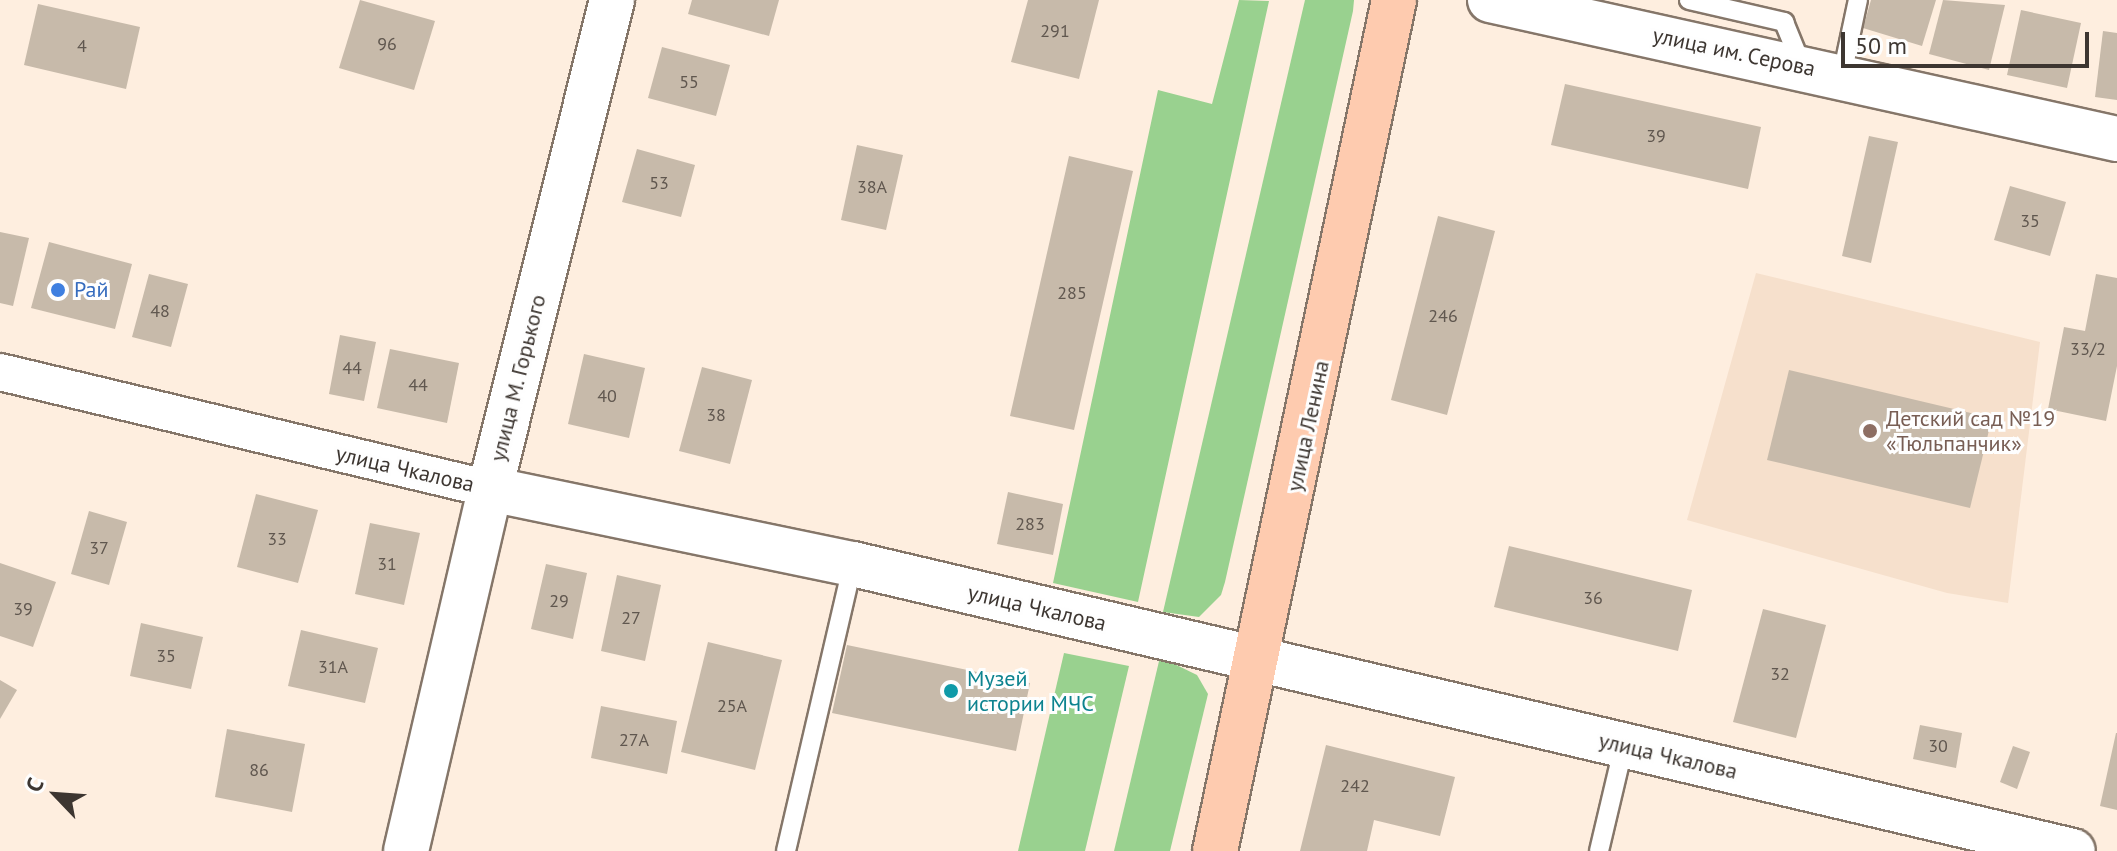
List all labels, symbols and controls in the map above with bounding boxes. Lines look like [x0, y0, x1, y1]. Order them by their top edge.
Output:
scale bar [1845, 16, 2093, 66]
house number: 291 [1040, 20, 1070, 42]
street label: улица им. Серова [1649, 22, 1819, 82]
text: 50 m [1855, 30, 1907, 61]
house number: 96 [377, 33, 397, 55]
house number: 4 [77, 35, 87, 57]
house number: 55 [679, 71, 699, 93]
house number: 39 [1646, 125, 1666, 147]
house number: 53 [649, 172, 669, 194]
house number: 38А [857, 176, 887, 198]
house number: 35 [2020, 210, 2040, 232]
place label: Рай [74, 277, 108, 303]
marker: Рай [49, 281, 67, 299]
house number: 285 [1057, 282, 1087, 304]
street label: улица М. Горького [484, 291, 552, 465]
house number: 48 [150, 300, 170, 322]
house number: 246 [1428, 305, 1458, 327]
house number: 33/2 [2070, 338, 2106, 360]
house number: 44 [342, 357, 362, 379]
street label: улица Ленина [1281, 358, 1335, 494]
house number: 44 [408, 374, 428, 396]
house number: 40 [597, 385, 617, 407]
house number: 38 [706, 404, 726, 426]
place label: Детский сад №19 «Тюльпанчик» [1886, 405, 2055, 456]
marker: Детский сад №19 «Тюльпанчик» [1861, 422, 1879, 440]
street label: улица Чкалова [333, 440, 477, 498]
house number: 283 [1015, 513, 1045, 535]
house number: 33 [267, 528, 287, 550]
house number: 37 [89, 537, 109, 559]
house number: 31 [377, 553, 397, 575]
street label: улица Чкалова [965, 579, 1109, 637]
house number: 36 [1583, 587, 1603, 609]
house number: 29 [549, 590, 569, 612]
house number: 39 [13, 598, 33, 620]
house number: 27 [621, 607, 641, 629]
house number: 35 [156, 645, 176, 667]
house number: 31А [318, 656, 348, 678]
house number: 32 [1770, 663, 1790, 685]
place label: Музей истории МЧС [967, 665, 1094, 716]
marker: Музей истории МЧС [942, 682, 960, 700]
house number: 25А [717, 695, 747, 717]
street label: улица Чкалова [1596, 727, 1740, 785]
house number: 27А [619, 729, 649, 751]
house number: 30 [1928, 735, 1948, 757]
north arrow [16, 755, 96, 835]
house number: 86 [249, 759, 269, 781]
text: С [19, 773, 50, 796]
house number: 242 [1340, 775, 1370, 797]

